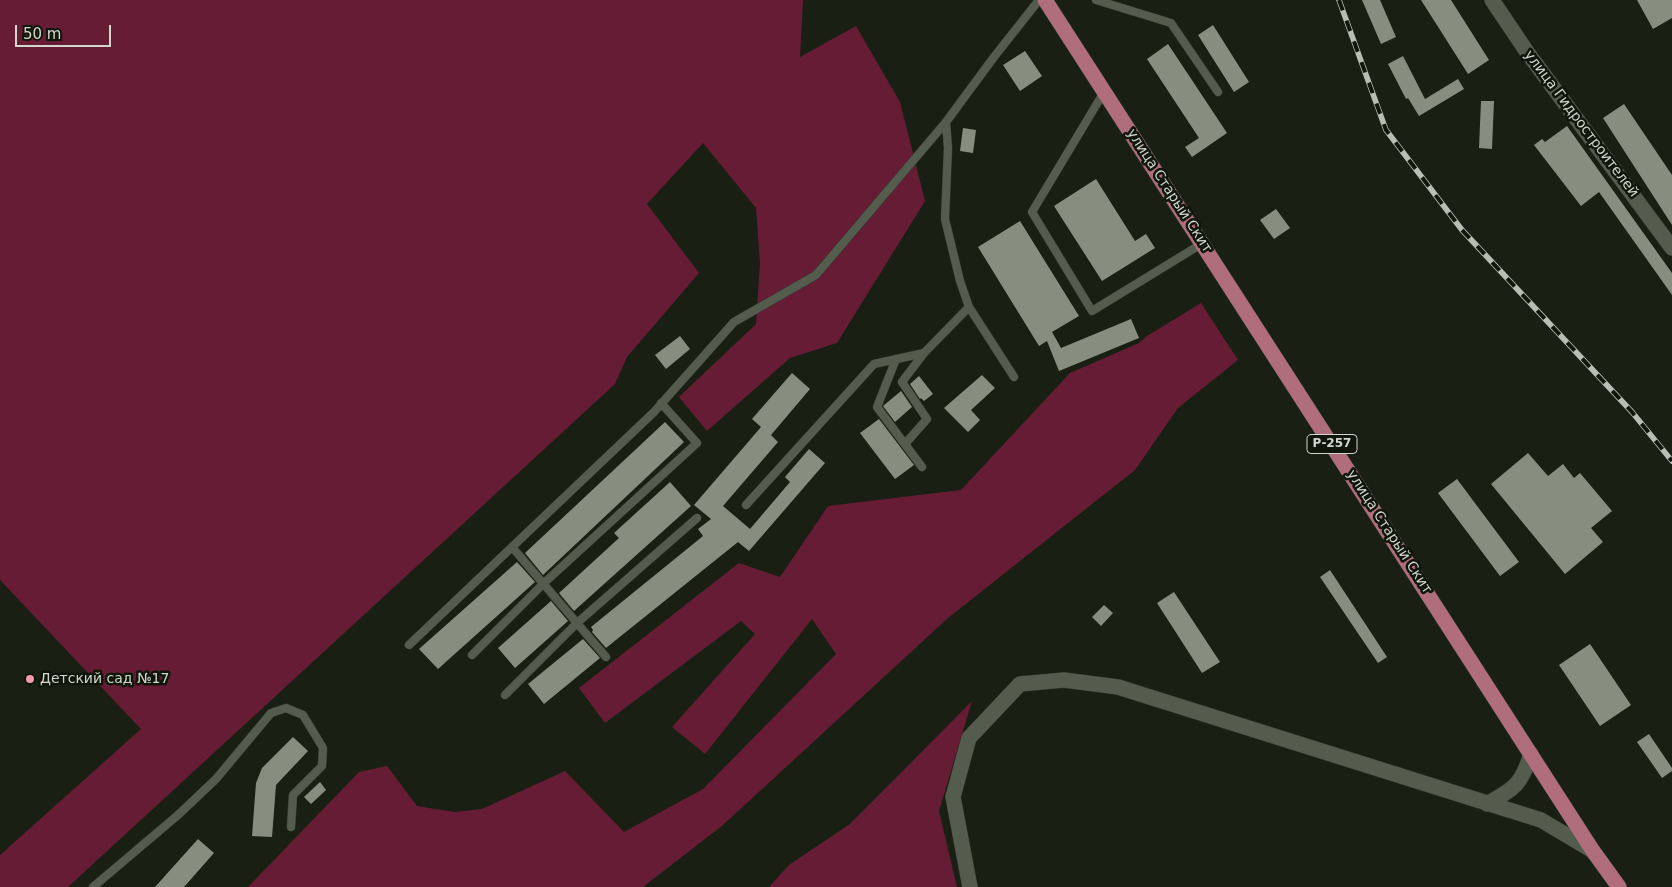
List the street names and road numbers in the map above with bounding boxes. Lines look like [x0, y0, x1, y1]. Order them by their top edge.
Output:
street label: улица Гидростроителей [1520, 47, 1642, 201]
street label: улица Старый Скит [1123, 126, 1215, 256]
road number: Р-257 [1307, 434, 1357, 454]
street label: улица Старый Скит [1343, 467, 1435, 597]

